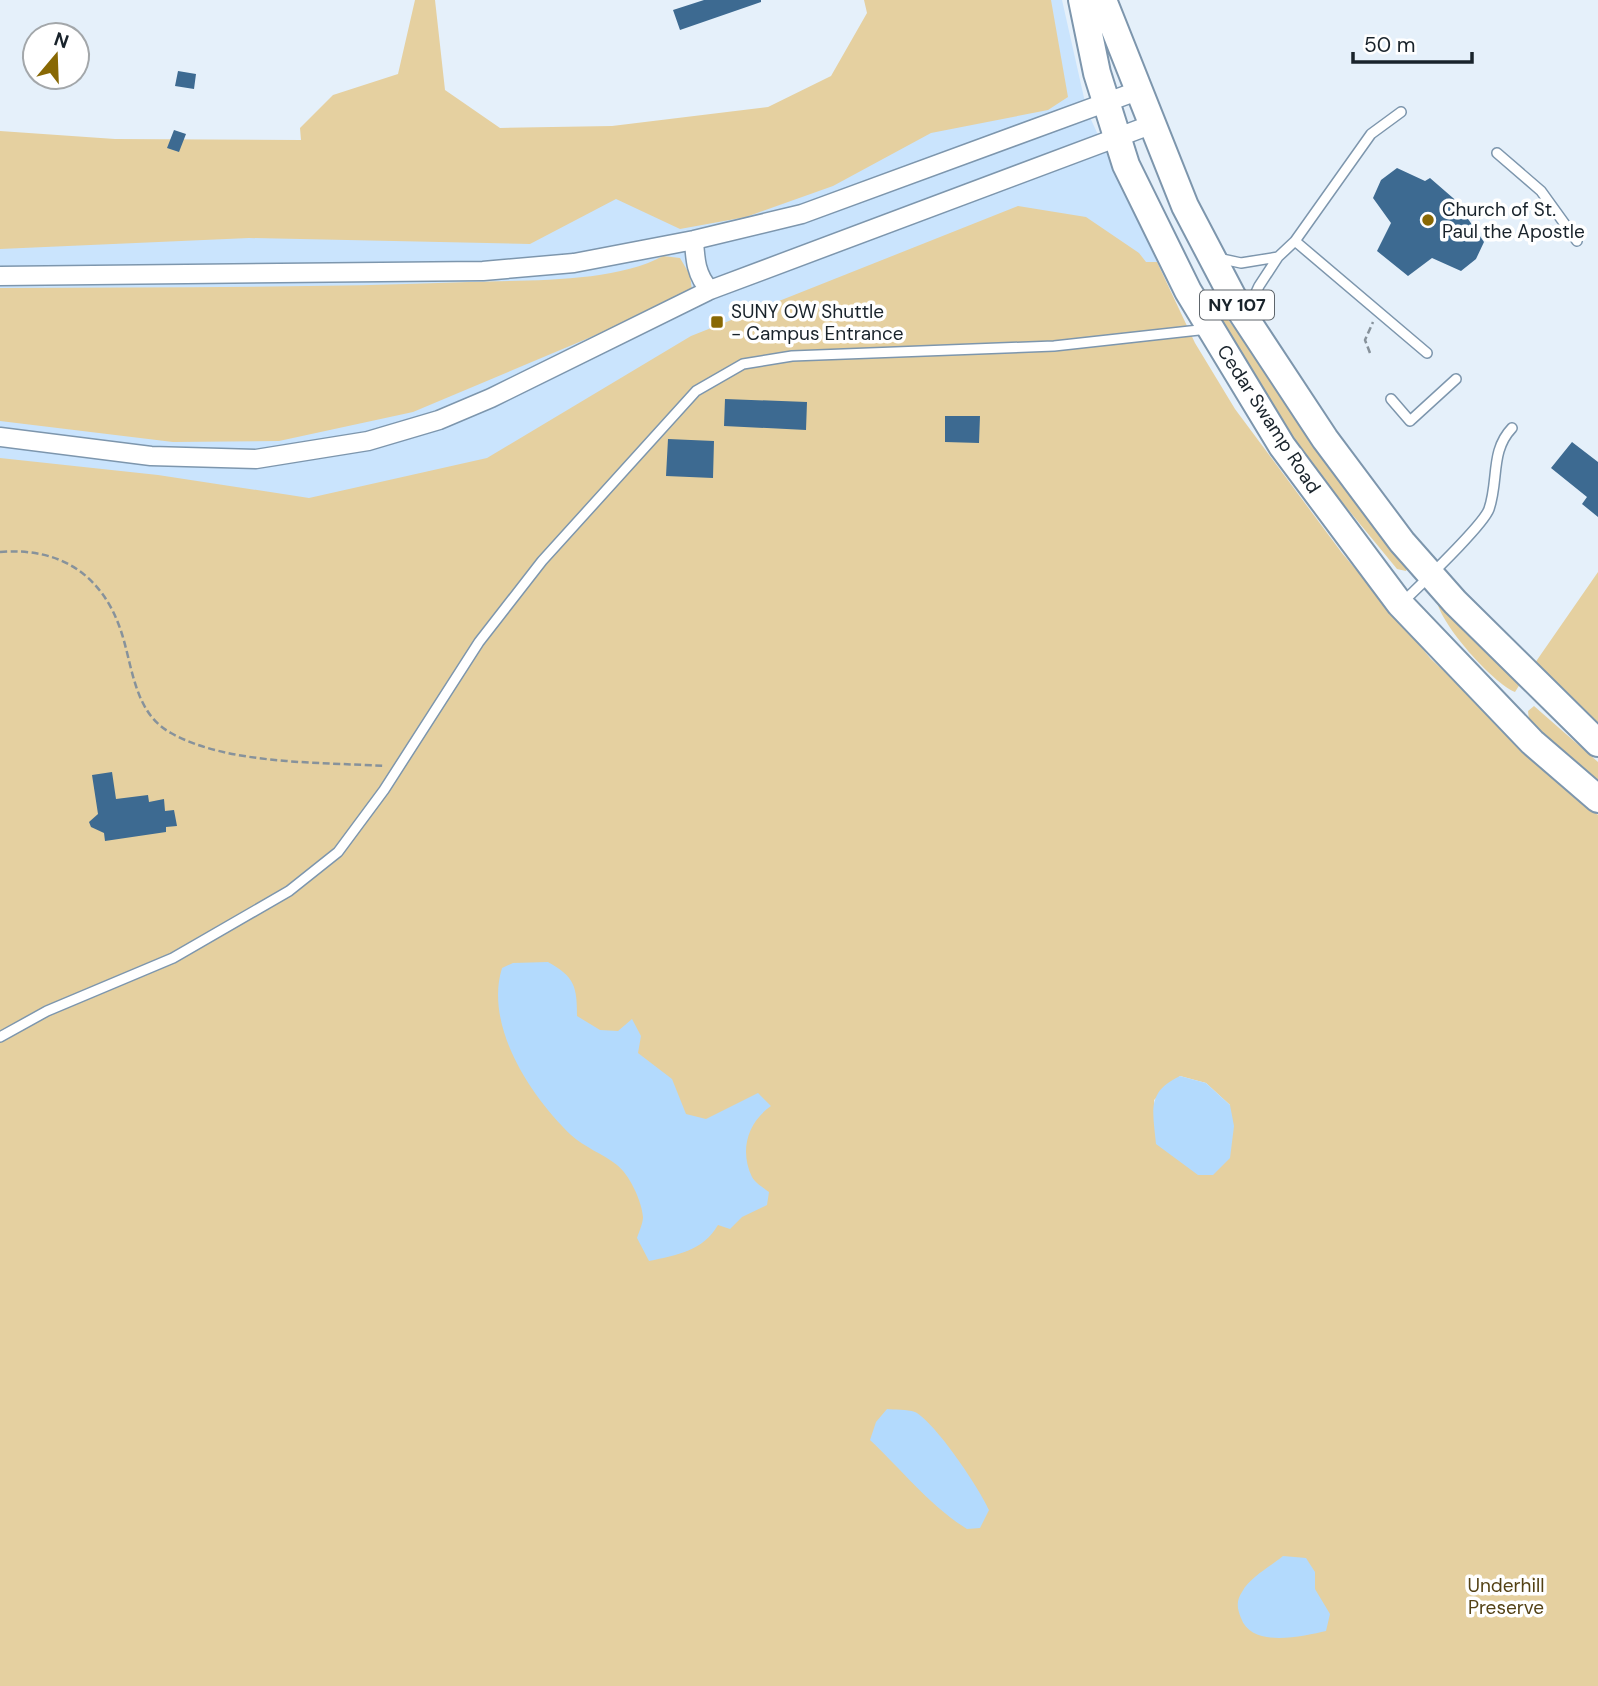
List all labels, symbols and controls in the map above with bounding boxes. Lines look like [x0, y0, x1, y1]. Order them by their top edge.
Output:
north arrow [21, 21, 91, 91]
scale bar [1353, 21, 1472, 65]
text: N [51, 26, 72, 54]
text: 50 m [1364, 31, 1415, 59]
place label: Church of St. Paul the Apostle [1442, 197, 1585, 244]
marker: Church of St. Paul the Apostle [1420, 212, 1436, 228]
road number: NY 107 [1200, 290, 1274, 320]
place label: SUNY OW Shuttle - Campus Entrance [731, 299, 904, 346]
marker: SUNY OW Shuttle - Campus Entrance [709, 314, 725, 330]
street label: Cedar Swamp Road [1212, 340, 1326, 498]
park label: Underhill Preserve [1467, 1573, 1545, 1620]

